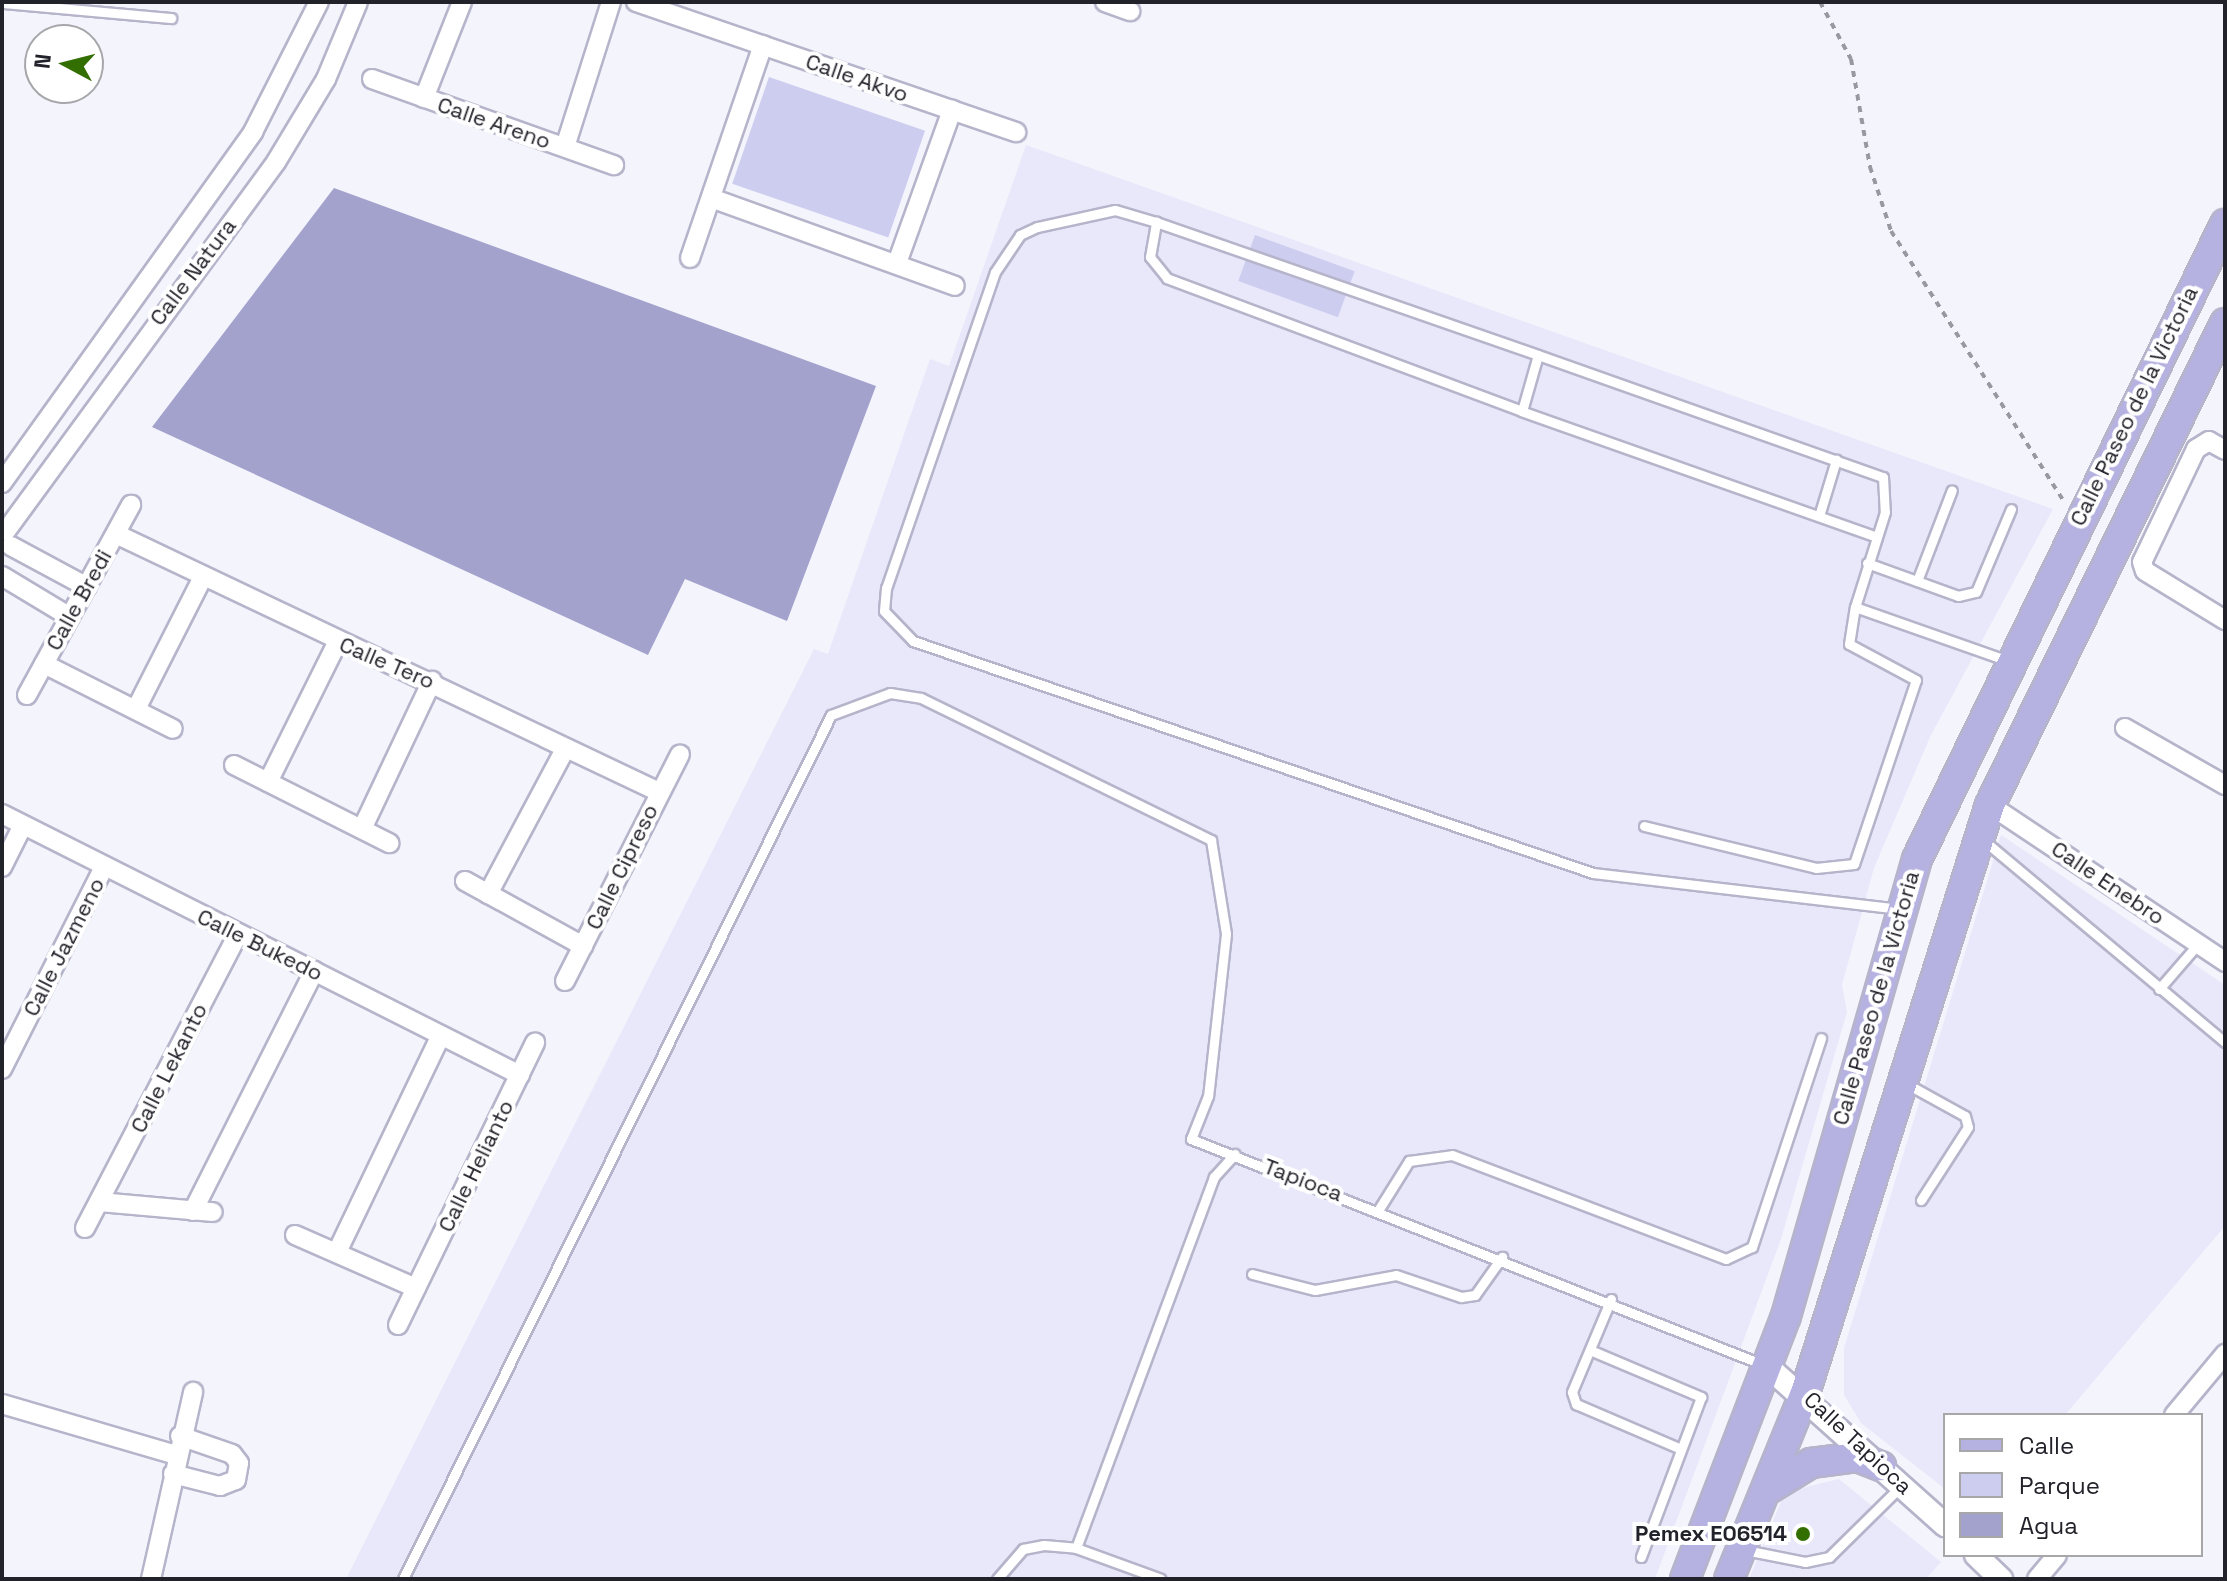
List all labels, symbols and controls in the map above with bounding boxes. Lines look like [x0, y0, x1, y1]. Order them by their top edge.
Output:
north arrow [24, 24, 104, 104]
street label: Calle Akvo [802, 48, 912, 108]
text: N [27, 52, 57, 70]
street label: Calle Areno [434, 91, 554, 155]
street label: Calle Natura [144, 213, 242, 331]
street label: Calle Paseo de la Victoria [2064, 282, 2204, 530]
street label: Calle Bredi [40, 545, 118, 655]
street label: Calle Tero [335, 631, 439, 695]
street label: Calle Cipreso [580, 800, 664, 934]
street label: Calle Enebro [2046, 835, 2170, 931]
street label: Calle Paseo de la Victoria [1827, 868, 1925, 1128]
street label: Calle Jazmeno [18, 873, 110, 1021]
street label: Calle Bukedo [193, 903, 327, 987]
street label: Calle Lekanto [125, 999, 213, 1137]
street label: Calle Helianto [433, 1096, 519, 1236]
street label: Tapioca [1260, 1153, 1346, 1207]
street label: Calle Tapioca [1798, 1386, 1918, 1500]
legend [1943, 1413, 2203, 1557]
text: Calle [2019, 1430, 2074, 1461]
text: Parque [2019, 1470, 2100, 1501]
text: Agua [2019, 1510, 2078, 1541]
place label: Pemex E06514 [1635, 1521, 1787, 1547]
marker: Pemex E06514 [1794, 1525, 1812, 1543]

